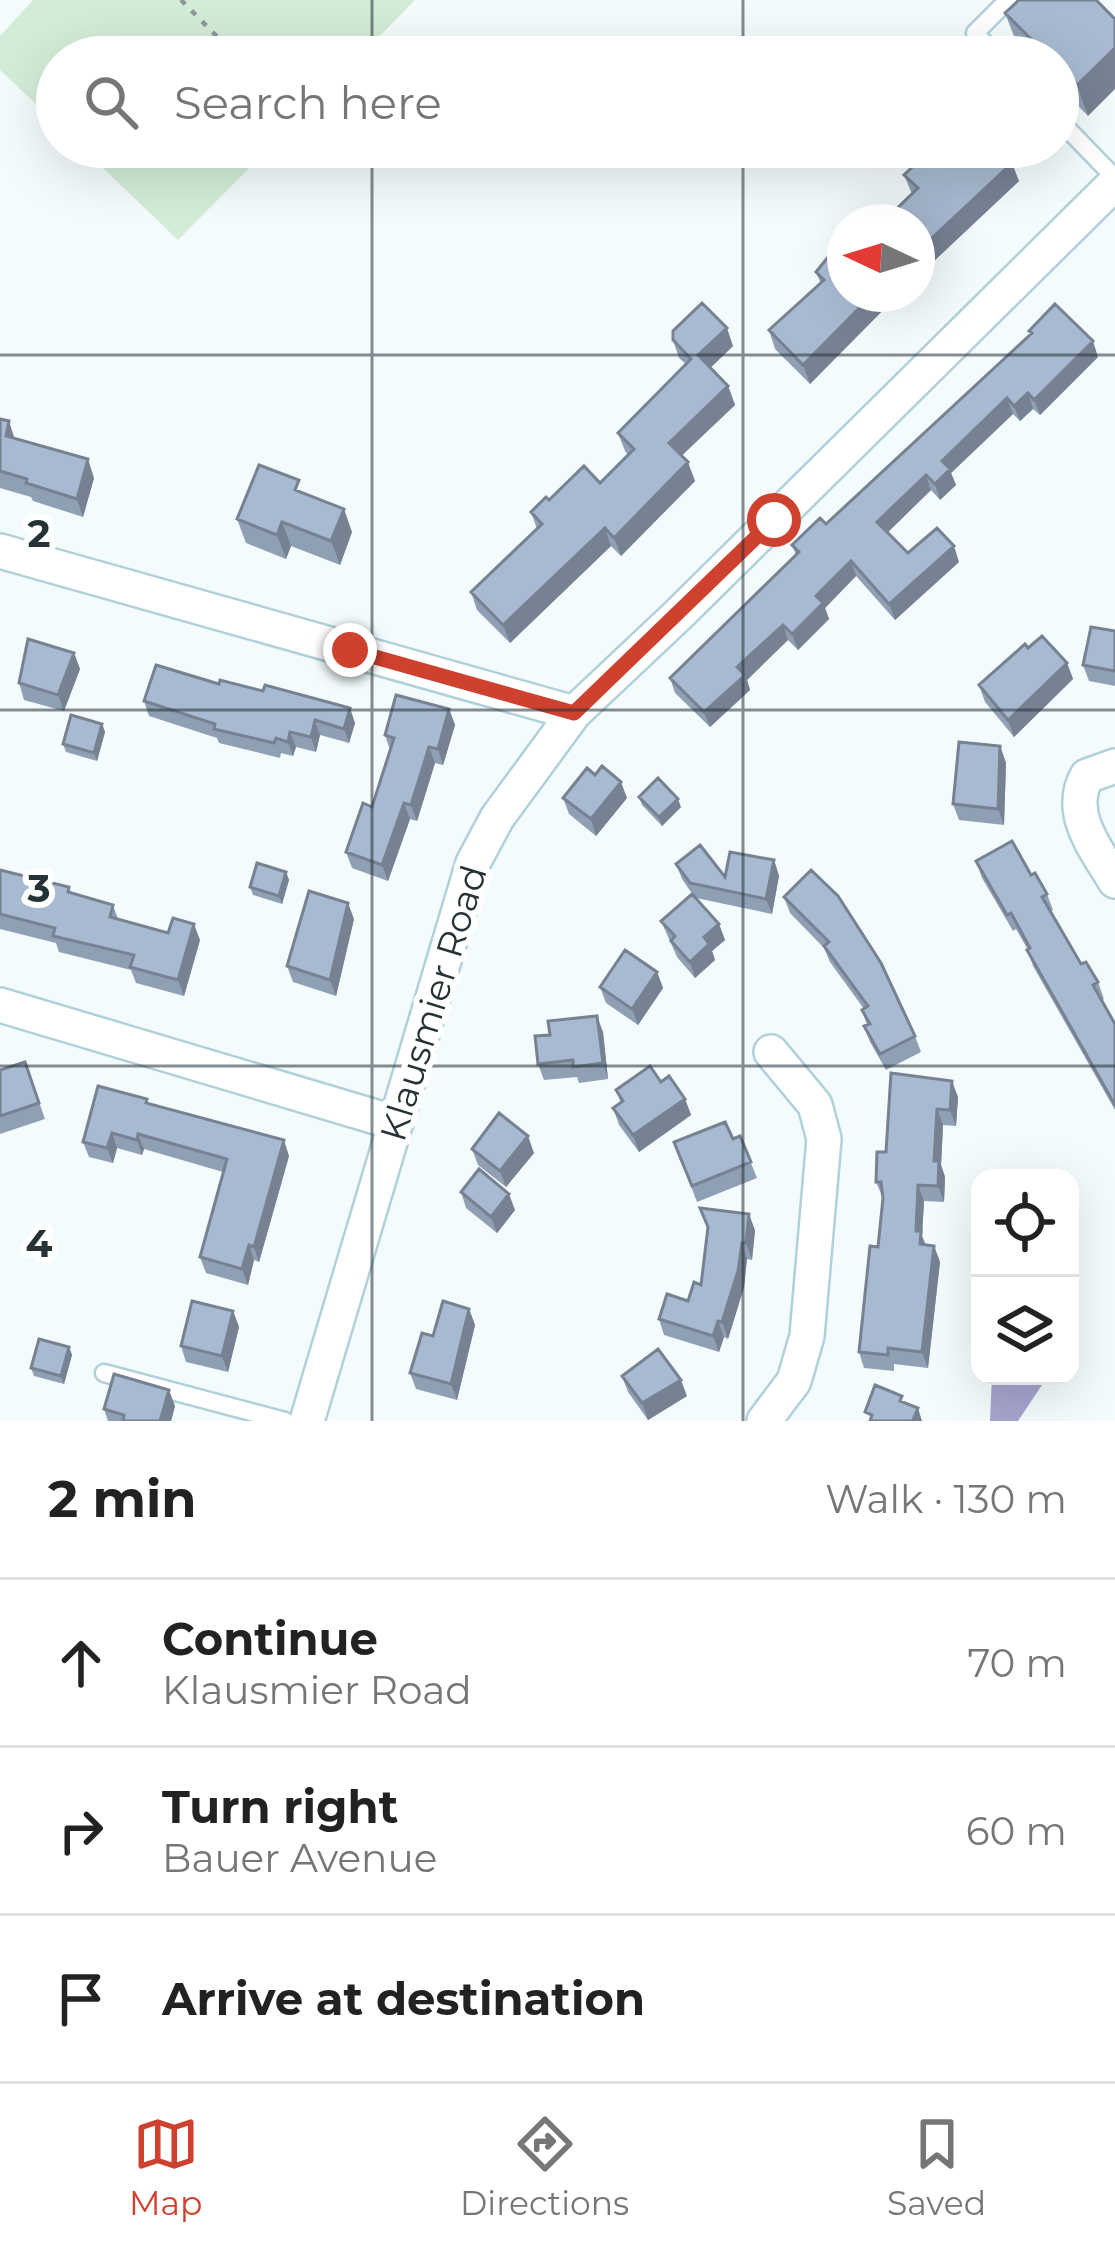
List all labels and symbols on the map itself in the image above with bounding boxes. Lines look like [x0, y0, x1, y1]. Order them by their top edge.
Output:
north arrow [827, 204, 935, 312]
route start [747, 493, 801, 547]
text: 2 [27, 509, 51, 557]
route end [323, 623, 377, 677]
street label: Klausmier Road [370, 860, 496, 1146]
text: 3 [26, 864, 51, 912]
text: 4 [26, 1219, 53, 1267]

